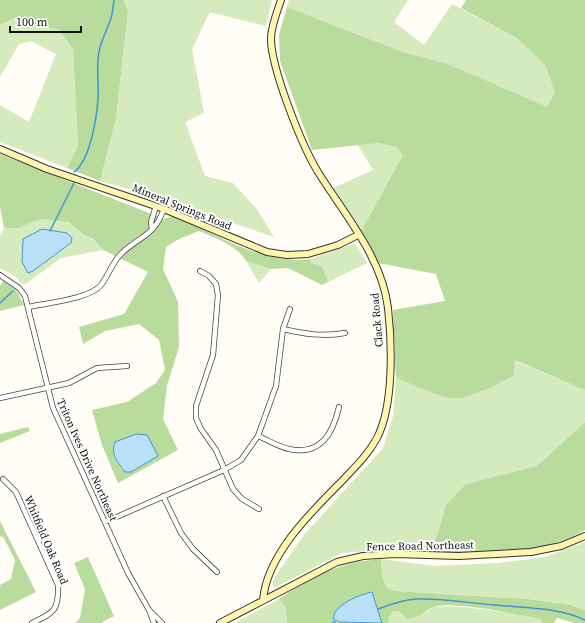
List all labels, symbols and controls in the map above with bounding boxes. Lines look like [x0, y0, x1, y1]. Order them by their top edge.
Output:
scale bar [10, 8, 81, 34]
text: 100 m [16, 14, 48, 30]
street label: Mineral Springs Road [130, 180, 235, 234]
street label: Clack Road [367, 291, 387, 348]
street label: Triton Ives Drive Northeast [53, 396, 121, 524]
street label: Whitfield Oak Road [20, 493, 72, 587]
street label: Fence Road Northeast [366, 538, 474, 554]

